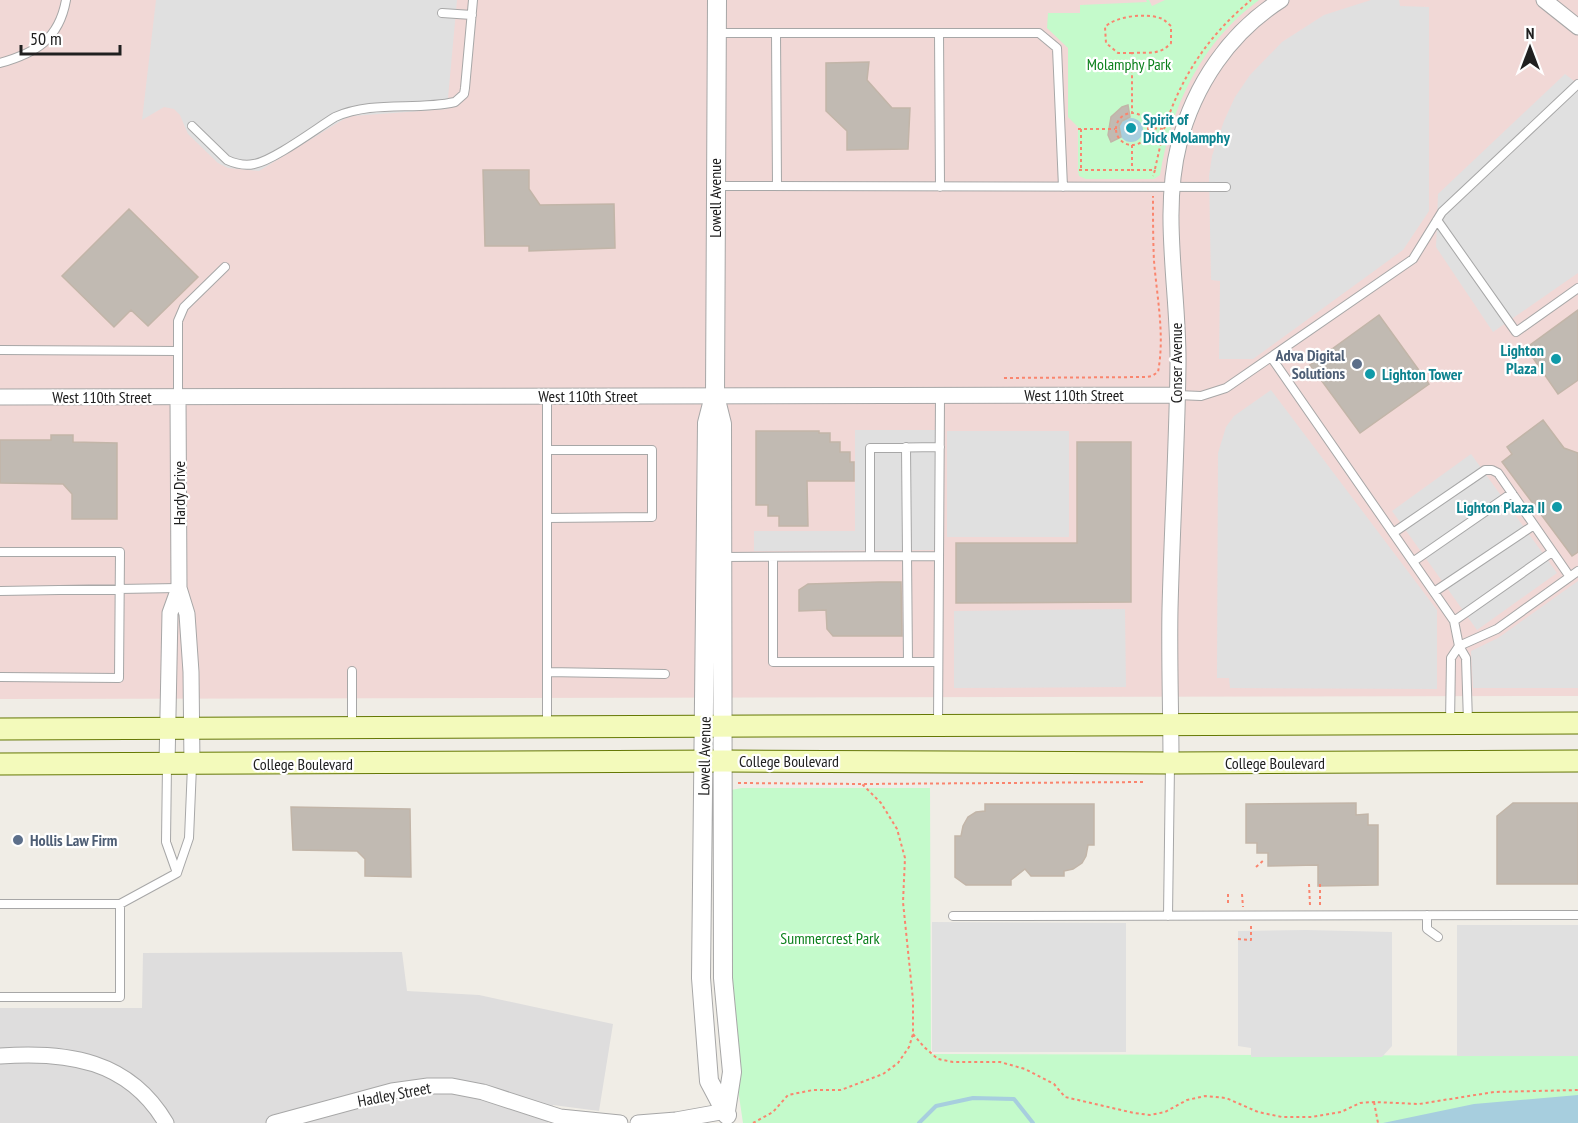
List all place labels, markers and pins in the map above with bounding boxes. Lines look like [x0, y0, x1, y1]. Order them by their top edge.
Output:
place label: Spirit of Dick Molamphy [1143, 109, 1230, 147]
marker: Spirit of Dick Molamphy [1124, 121, 1138, 135]
place label: Lighton Plaza I [1500, 340, 1544, 378]
place label: Adva Digital Solutions [1275, 345, 1345, 383]
marker: Lighton Plaza I [1549, 352, 1563, 366]
marker: Adva Digital Solutions [1350, 357, 1364, 371]
place label: Lighton Tower [1382, 364, 1463, 384]
marker: Lighton Tower [1363, 367, 1377, 381]
place label: Lighton Plaza II [1456, 497, 1545, 517]
marker: Lighton Plaza II [1550, 500, 1564, 514]
place label: Hollis Law Firm [30, 830, 117, 850]
marker: Hollis Law Firm [11, 833, 25, 847]

